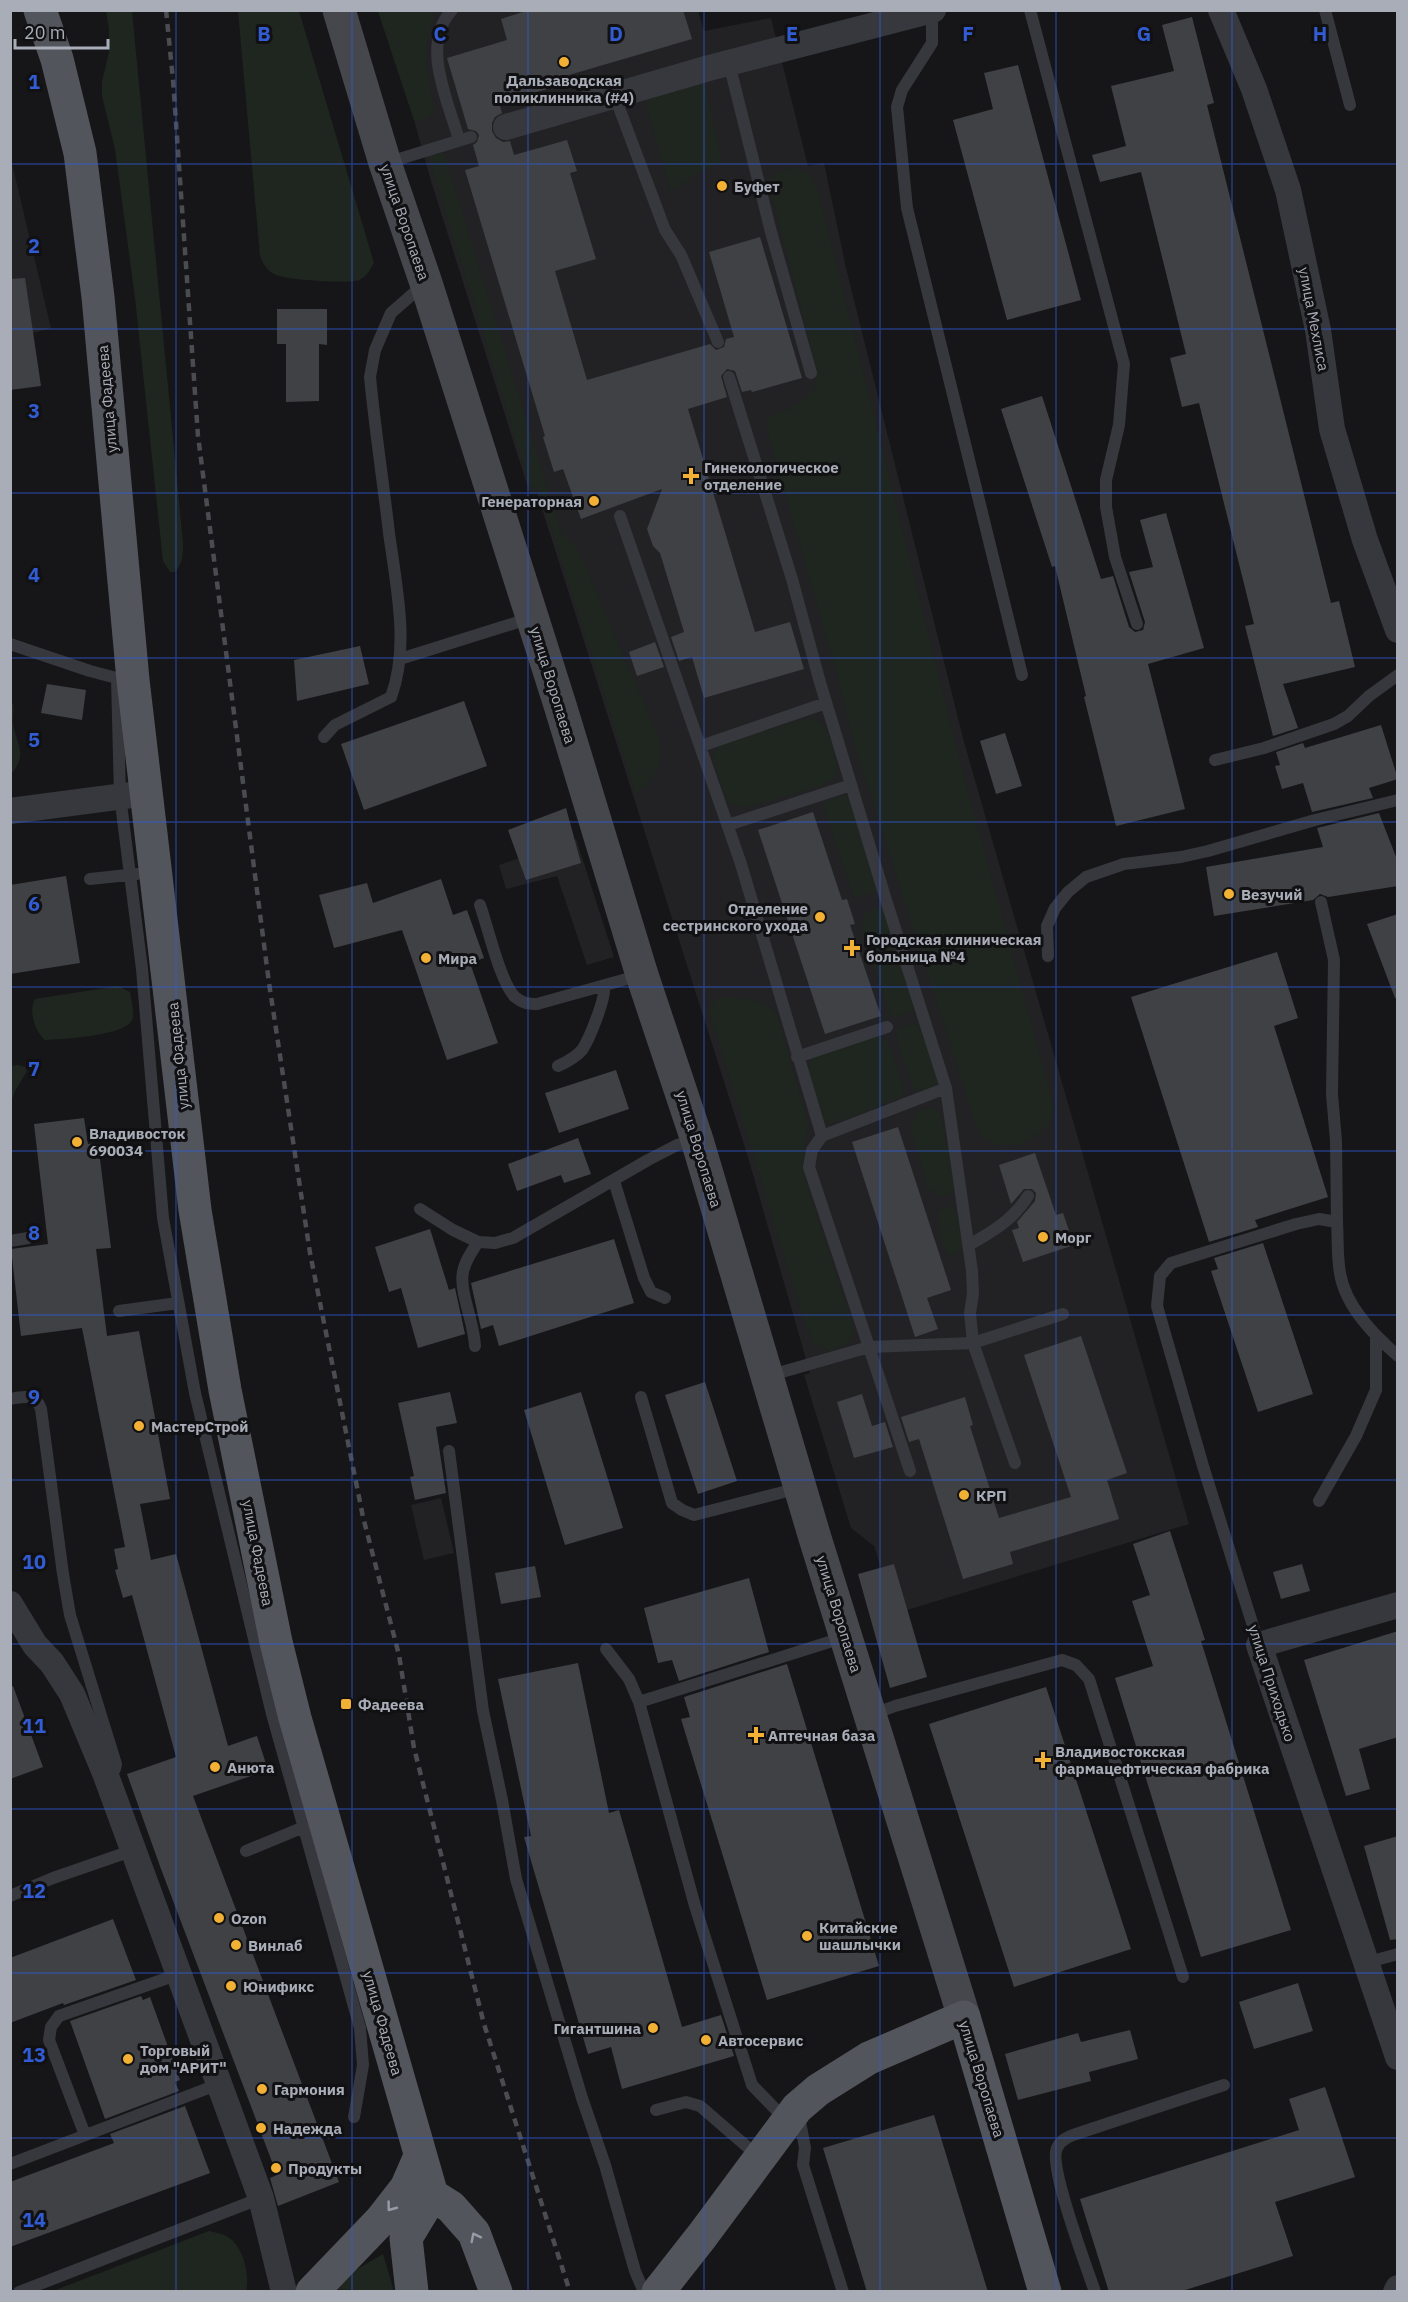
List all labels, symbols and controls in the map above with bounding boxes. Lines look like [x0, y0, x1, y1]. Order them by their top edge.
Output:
scale bar [15, 12, 108, 50]
text: B [257, 20, 271, 47]
text: C [433, 20, 447, 47]
text: D [609, 20, 623, 47]
text: E [786, 20, 798, 47]
text: F [962, 20, 974, 47]
text: G [1137, 20, 1151, 47]
text: H [1313, 20, 1327, 47]
text: 20 m [24, 21, 66, 44]
marker: Дальзаводская поликлинника (#4) [557, 55, 571, 69]
text: 1 [28, 68, 40, 95]
place label: Дальзаводская поликлинника (#4) [494, 71, 634, 107]
street label: улица Воропаева [376, 161, 434, 283]
place label: Буфет [734, 177, 780, 196]
marker: Буфет [715, 179, 729, 193]
text: 2 [28, 232, 40, 259]
street label: улица Мехлиса [1295, 265, 1333, 373]
street label: улица Фадеева [93, 344, 121, 454]
text: 3 [28, 397, 40, 424]
place label: Гинекологическое отделение [704, 458, 839, 494]
marker: Гинекологическое отделение [682, 467, 700, 485]
place label: Генераторная [481, 492, 582, 511]
marker: Генераторная [587, 494, 601, 508]
text: 4 [28, 561, 40, 588]
street label: улица Воропаева [526, 624, 580, 746]
text: 5 [28, 726, 40, 753]
place label: Везучий [1241, 885, 1302, 904]
marker: Везучий [1222, 887, 1236, 901]
text: 6 [28, 890, 40, 917]
place label: Отделение сестринского ухода [663, 899, 808, 935]
marker: Отделение сестринского ухода [813, 910, 827, 924]
place label: Городская клиническая больница №4 [866, 930, 1042, 966]
marker: Городская клиническая больница №4 [843, 939, 861, 957]
place label: Мира [438, 949, 478, 968]
marker: Мира [419, 951, 433, 965]
street label: улица Фадеева [163, 1001, 193, 1111]
text: 7 [28, 1055, 40, 1082]
street label: улица Воропаева [672, 1088, 726, 1210]
place label: Владивосток 690034 [89, 1124, 185, 1160]
marker: Владивосток 690034 [70, 1135, 84, 1149]
text: 8 [28, 1219, 40, 1246]
place label: Морг [1055, 1228, 1092, 1247]
marker: Морг [1036, 1230, 1050, 1244]
text: 9 [28, 1383, 40, 1410]
place label: МастерСтрой [151, 1417, 248, 1436]
marker: МастерСтрой [132, 1419, 146, 1433]
place label: КРП [976, 1486, 1007, 1505]
marker: КРП [957, 1488, 971, 1502]
street label: улица Фадеева [238, 1498, 278, 1608]
text: 10 [22, 1548, 46, 1575]
street label: улица Воропаева [812, 1553, 866, 1675]
street label: улица Приходько [1244, 1622, 1300, 1744]
place label: Фадеева [358, 1695, 424, 1714]
marker: Фадеева [339, 1697, 353, 1711]
text: 11 [22, 1712, 46, 1739]
place label: Аптечная база [768, 1726, 876, 1745]
marker: Аптечная база [749, 1728, 763, 1742]
place label: Владивостокская фармацефтическая фабрика [1055, 1742, 1270, 1778]
marker: Владивостокская фармацефтическая фабрика [1036, 1753, 1050, 1767]
place label: Анюта [227, 1758, 275, 1777]
marker: Анюта [208, 1760, 222, 1774]
text: 12 [22, 1877, 46, 1904]
place label: Ozon [231, 1909, 267, 1928]
marker: Ozon [212, 1911, 226, 1925]
place label: Китайские шашлычки [819, 1918, 901, 1954]
marker: Китайские шашлычки [800, 1929, 814, 1943]
place label: Винлаб [248, 1936, 303, 1955]
marker: Винлаб [229, 1938, 243, 1952]
street label: улица Фадеева [359, 1969, 407, 2077]
place label: Юнификс [243, 1977, 315, 1996]
marker: Юнификс [224, 1979, 238, 1993]
street label: улица Воропаева [955, 2018, 1009, 2140]
place label: Гигантшина [554, 2019, 641, 2038]
marker: Гигантшина [646, 2021, 660, 2035]
place label: Автосервис [718, 2031, 804, 2050]
marker: Автосервис [699, 2033, 713, 2047]
text: 13 [22, 2041, 46, 2068]
place label: Торговый дом "АРИТ" [140, 2041, 227, 2077]
marker: Торговый дом "АРИТ" [121, 2052, 135, 2066]
place label: Гармония [274, 2080, 345, 2099]
marker: Гармония [255, 2082, 269, 2096]
place label: Надежда [273, 2119, 342, 2138]
marker: Надежда [254, 2121, 268, 2135]
place label: Продукты [288, 2159, 362, 2178]
marker: Продукты [269, 2161, 283, 2175]
one-way arrow [387, 2200, 398, 2211]
text: 14 [22, 2206, 46, 2233]
one-way arrow [470, 2232, 482, 2243]

